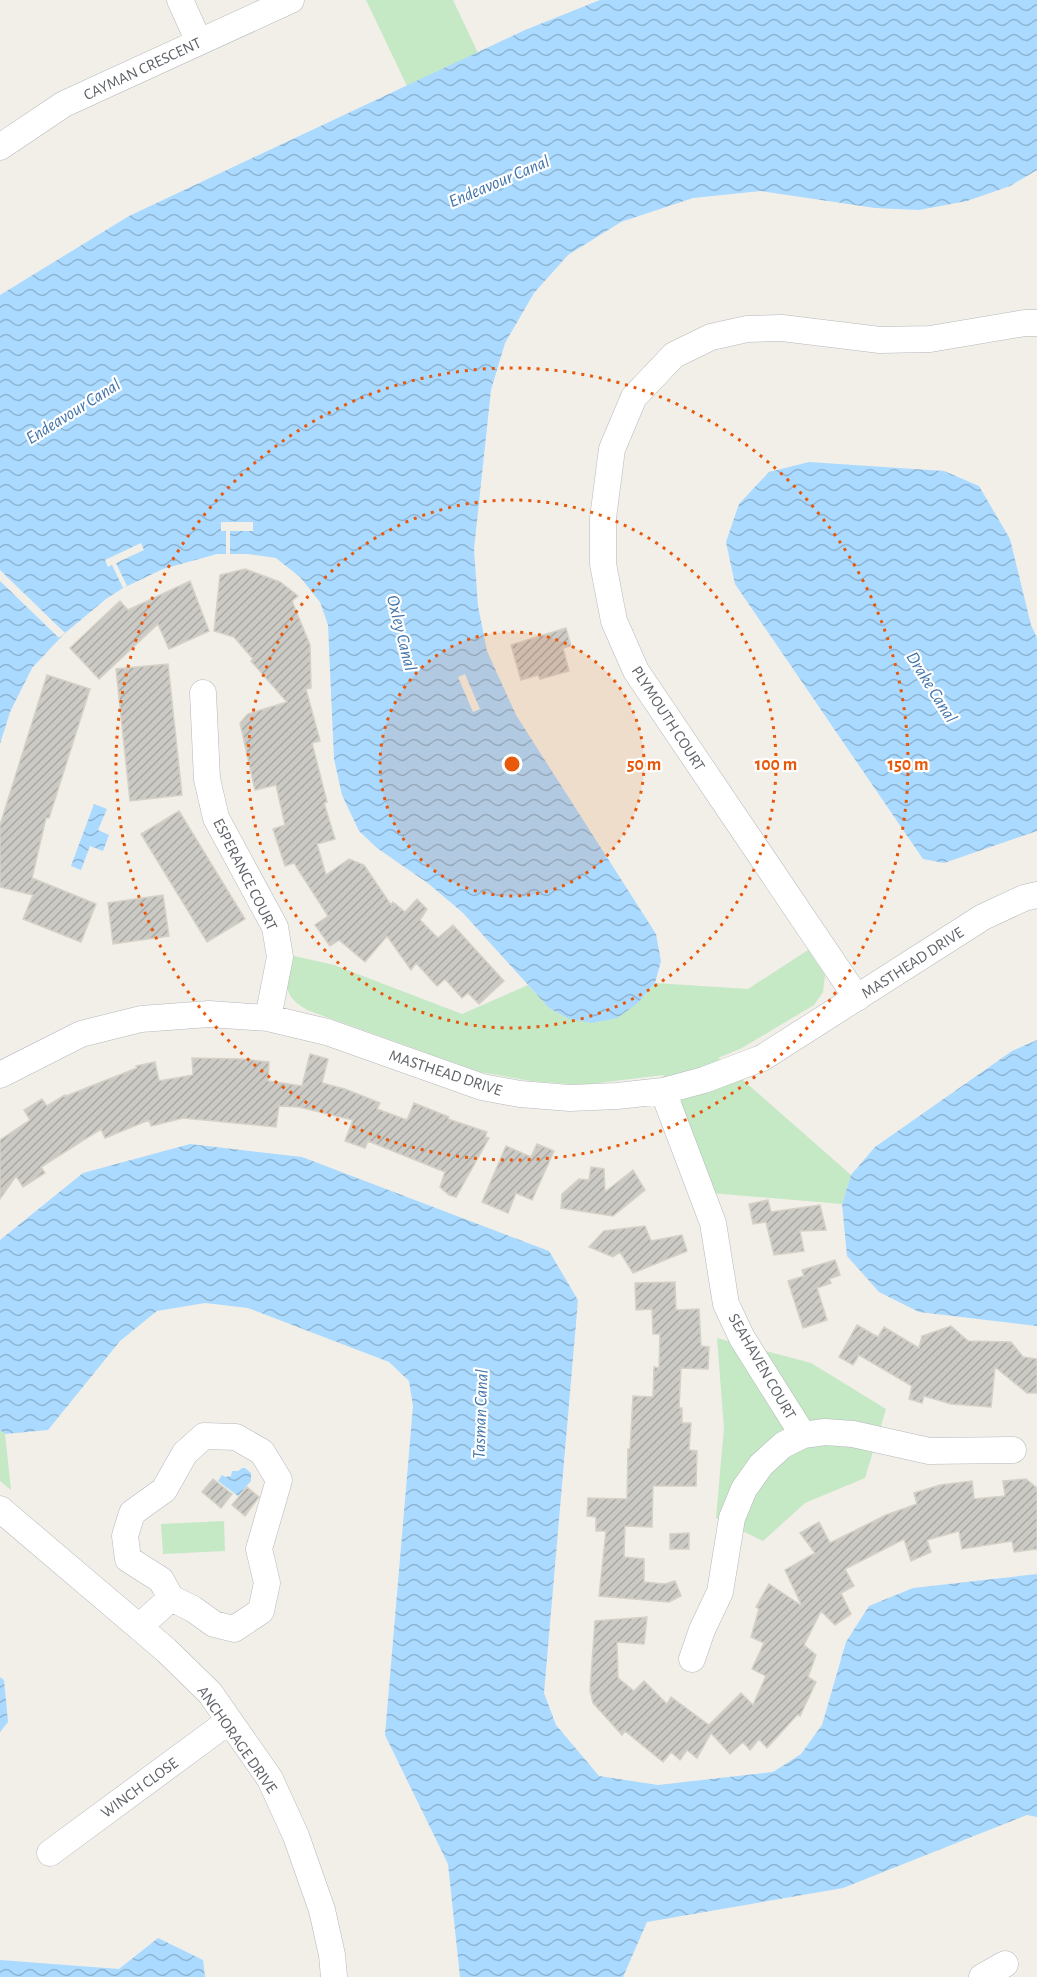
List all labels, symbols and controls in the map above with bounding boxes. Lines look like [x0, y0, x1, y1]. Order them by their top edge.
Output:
street label: CAYMAN CRESCENT [81, 35, 204, 103]
water label: Endeavour Canal [446, 153, 552, 211]
water label: Endeavour Canal [23, 376, 124, 448]
water label: Oxley Canal [383, 593, 419, 673]
water label: Drake Canal [902, 649, 960, 726]
street label: PLYMOUTH COURT [628, 663, 708, 774]
centre of rings [502, 754, 522, 774]
text: 50 m [627, 756, 661, 774]
text: 100 m [755, 756, 797, 774]
text: 150 m [888, 756, 928, 774]
street label: ESPERANCE COURT [210, 816, 280, 933]
street label: MASTHEAD DRIVE [859, 924, 967, 1002]
street label: MASTHEAD DRIVE [387, 1047, 504, 1099]
street label: SEAHAVEN COURT [725, 1311, 799, 1422]
water label: Tasman Canal [470, 1369, 492, 1459]
street label: ANCHORAGE DRIVE [194, 1683, 280, 1796]
street label: WINCH CLOSE [98, 1754, 181, 1821]

